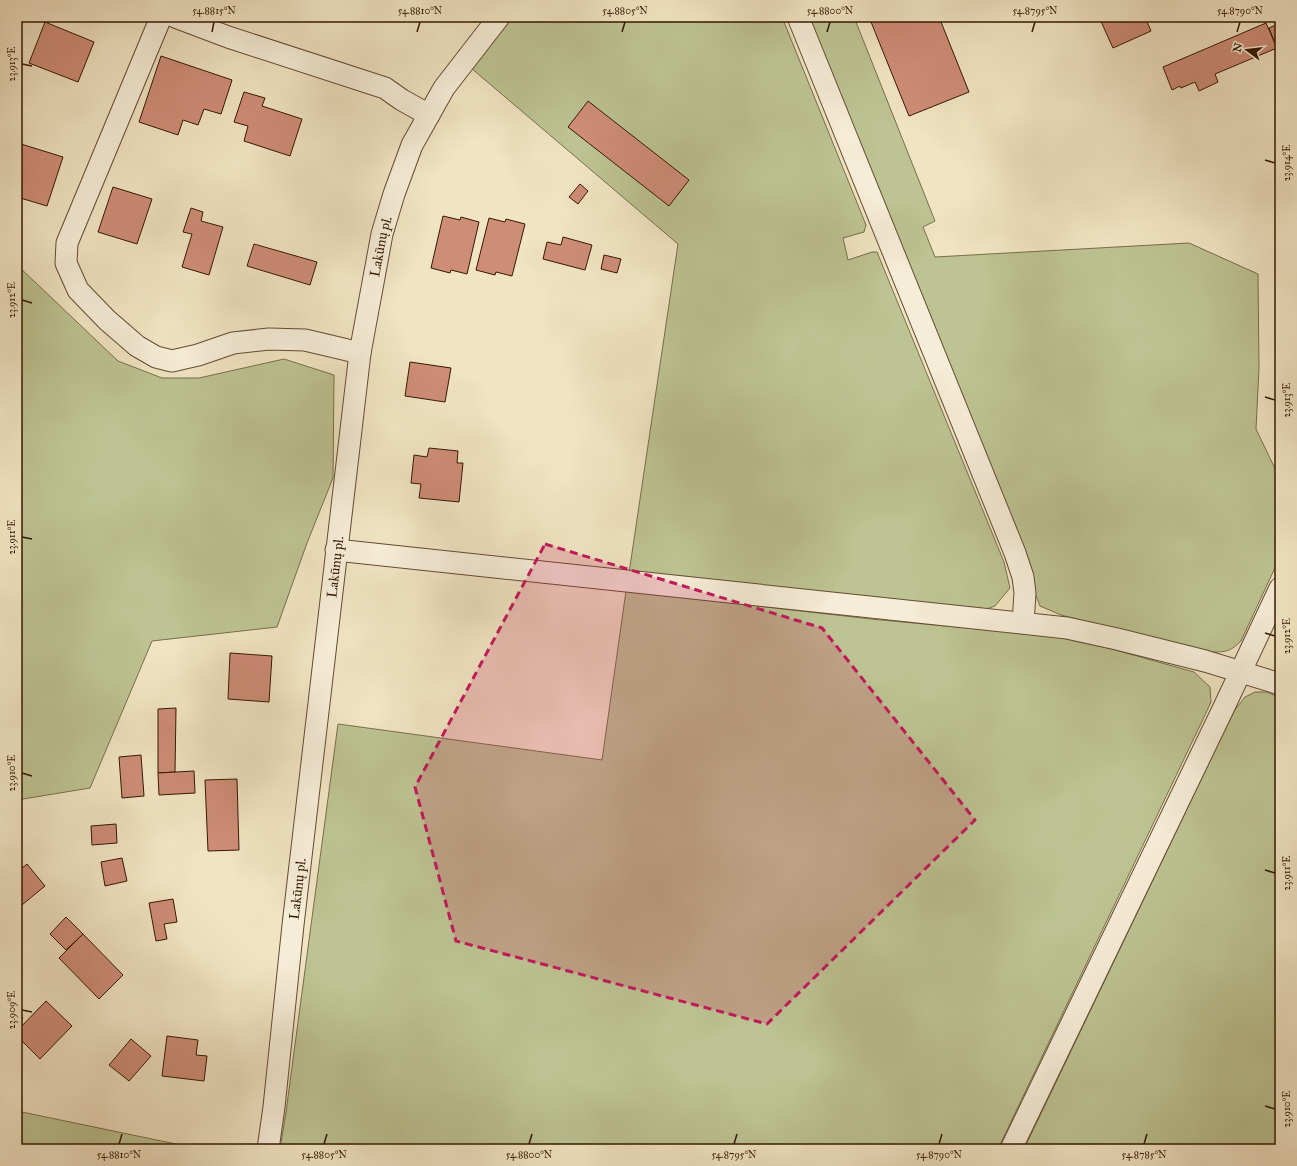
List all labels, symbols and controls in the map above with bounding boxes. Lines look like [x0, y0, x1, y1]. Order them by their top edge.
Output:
text: 54.8815°N [192, 5, 236, 17]
text: 54.8810°N [398, 5, 443, 17]
text: 54.8805°N [602, 5, 648, 17]
text: 54.8800°N [807, 5, 854, 17]
text: 54.8795°N [1012, 5, 1058, 17]
text: 54.8790°N [1217, 5, 1264, 17]
north arrow [1227, 30, 1267, 70]
text: N [1230, 41, 1245, 54]
text: 23.913°E [6, 46, 18, 82]
text: 23.914°E [1281, 145, 1293, 181]
street label: Lakūnų pl. [366, 214, 396, 278]
text: 23.912°E [6, 282, 18, 318]
text: 23.913°E [1281, 382, 1293, 418]
text: 23.911°E [6, 520, 18, 555]
street label: Lakūnų pl. [323, 535, 347, 599]
text: 23.912°E [1281, 618, 1293, 654]
text: 23.910°E [6, 755, 18, 791]
text: 23.911°E [1281, 856, 1293, 891]
street label: Lakūnų pl. [286, 857, 310, 920]
text: 23.909°E [6, 991, 18, 1029]
text: 23.910°E [1281, 1091, 1293, 1127]
text: 54.8810°N [97, 1149, 142, 1161]
text: 54.8805°N [301, 1149, 347, 1161]
text: 54.8800°N [506, 1149, 553, 1161]
text: 54.8795°N [711, 1149, 757, 1161]
text: 54.8790°N [916, 1149, 963, 1161]
text: 54.8785°N [1122, 1149, 1167, 1161]

